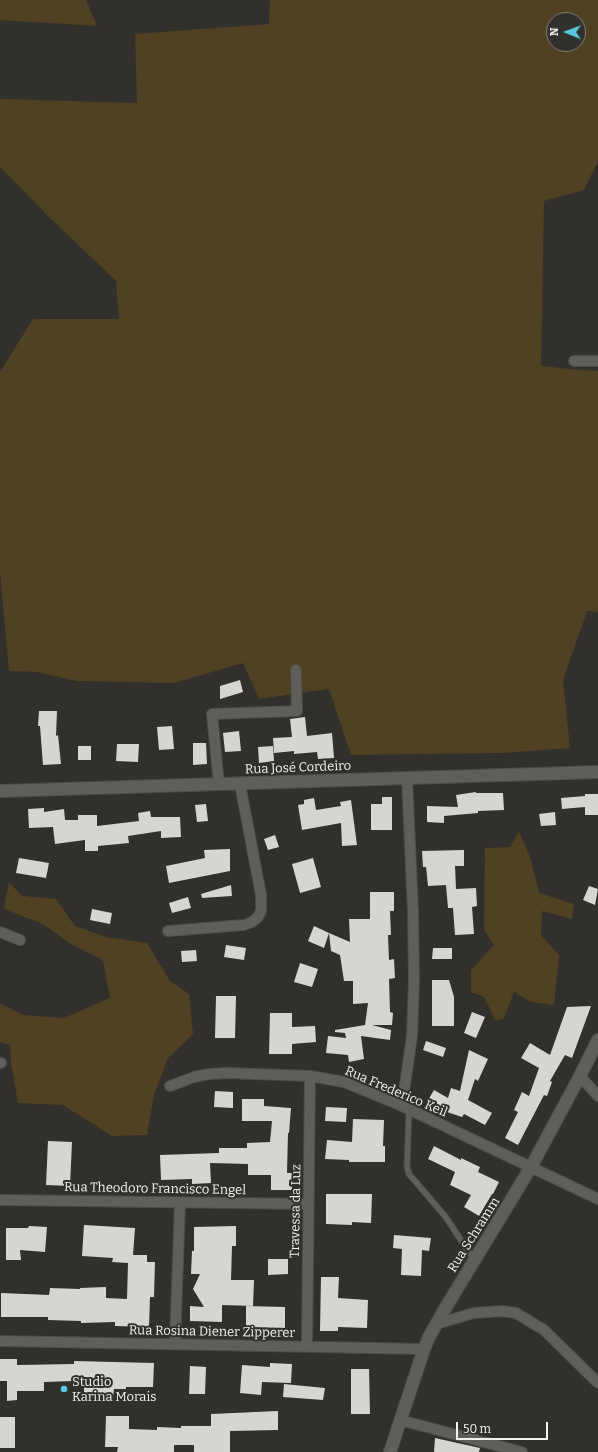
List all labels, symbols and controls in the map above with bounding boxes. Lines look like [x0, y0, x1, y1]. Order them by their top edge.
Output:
north arrow [546, 12, 586, 52]
text: N [548, 27, 561, 36]
street label: Rua José Cordeiro [245, 758, 351, 778]
street label: Rua Frederico Keil [342, 1063, 450, 1121]
street label: Travessa da Luz [287, 1164, 305, 1258]
street label: Rua Theodoro Francisco Engel [64, 1180, 246, 1198]
street label: Rua Schramm [445, 1195, 503, 1275]
street label: Rua Rosina Diener Zipperer [129, 1323, 295, 1341]
place label: Studio Karina Morais [72, 1374, 157, 1405]
marker: Studio Karina Morais [59, 1384, 69, 1394]
scale bar [458, 1414, 550, 1440]
text: 50 m [463, 1422, 491, 1436]

